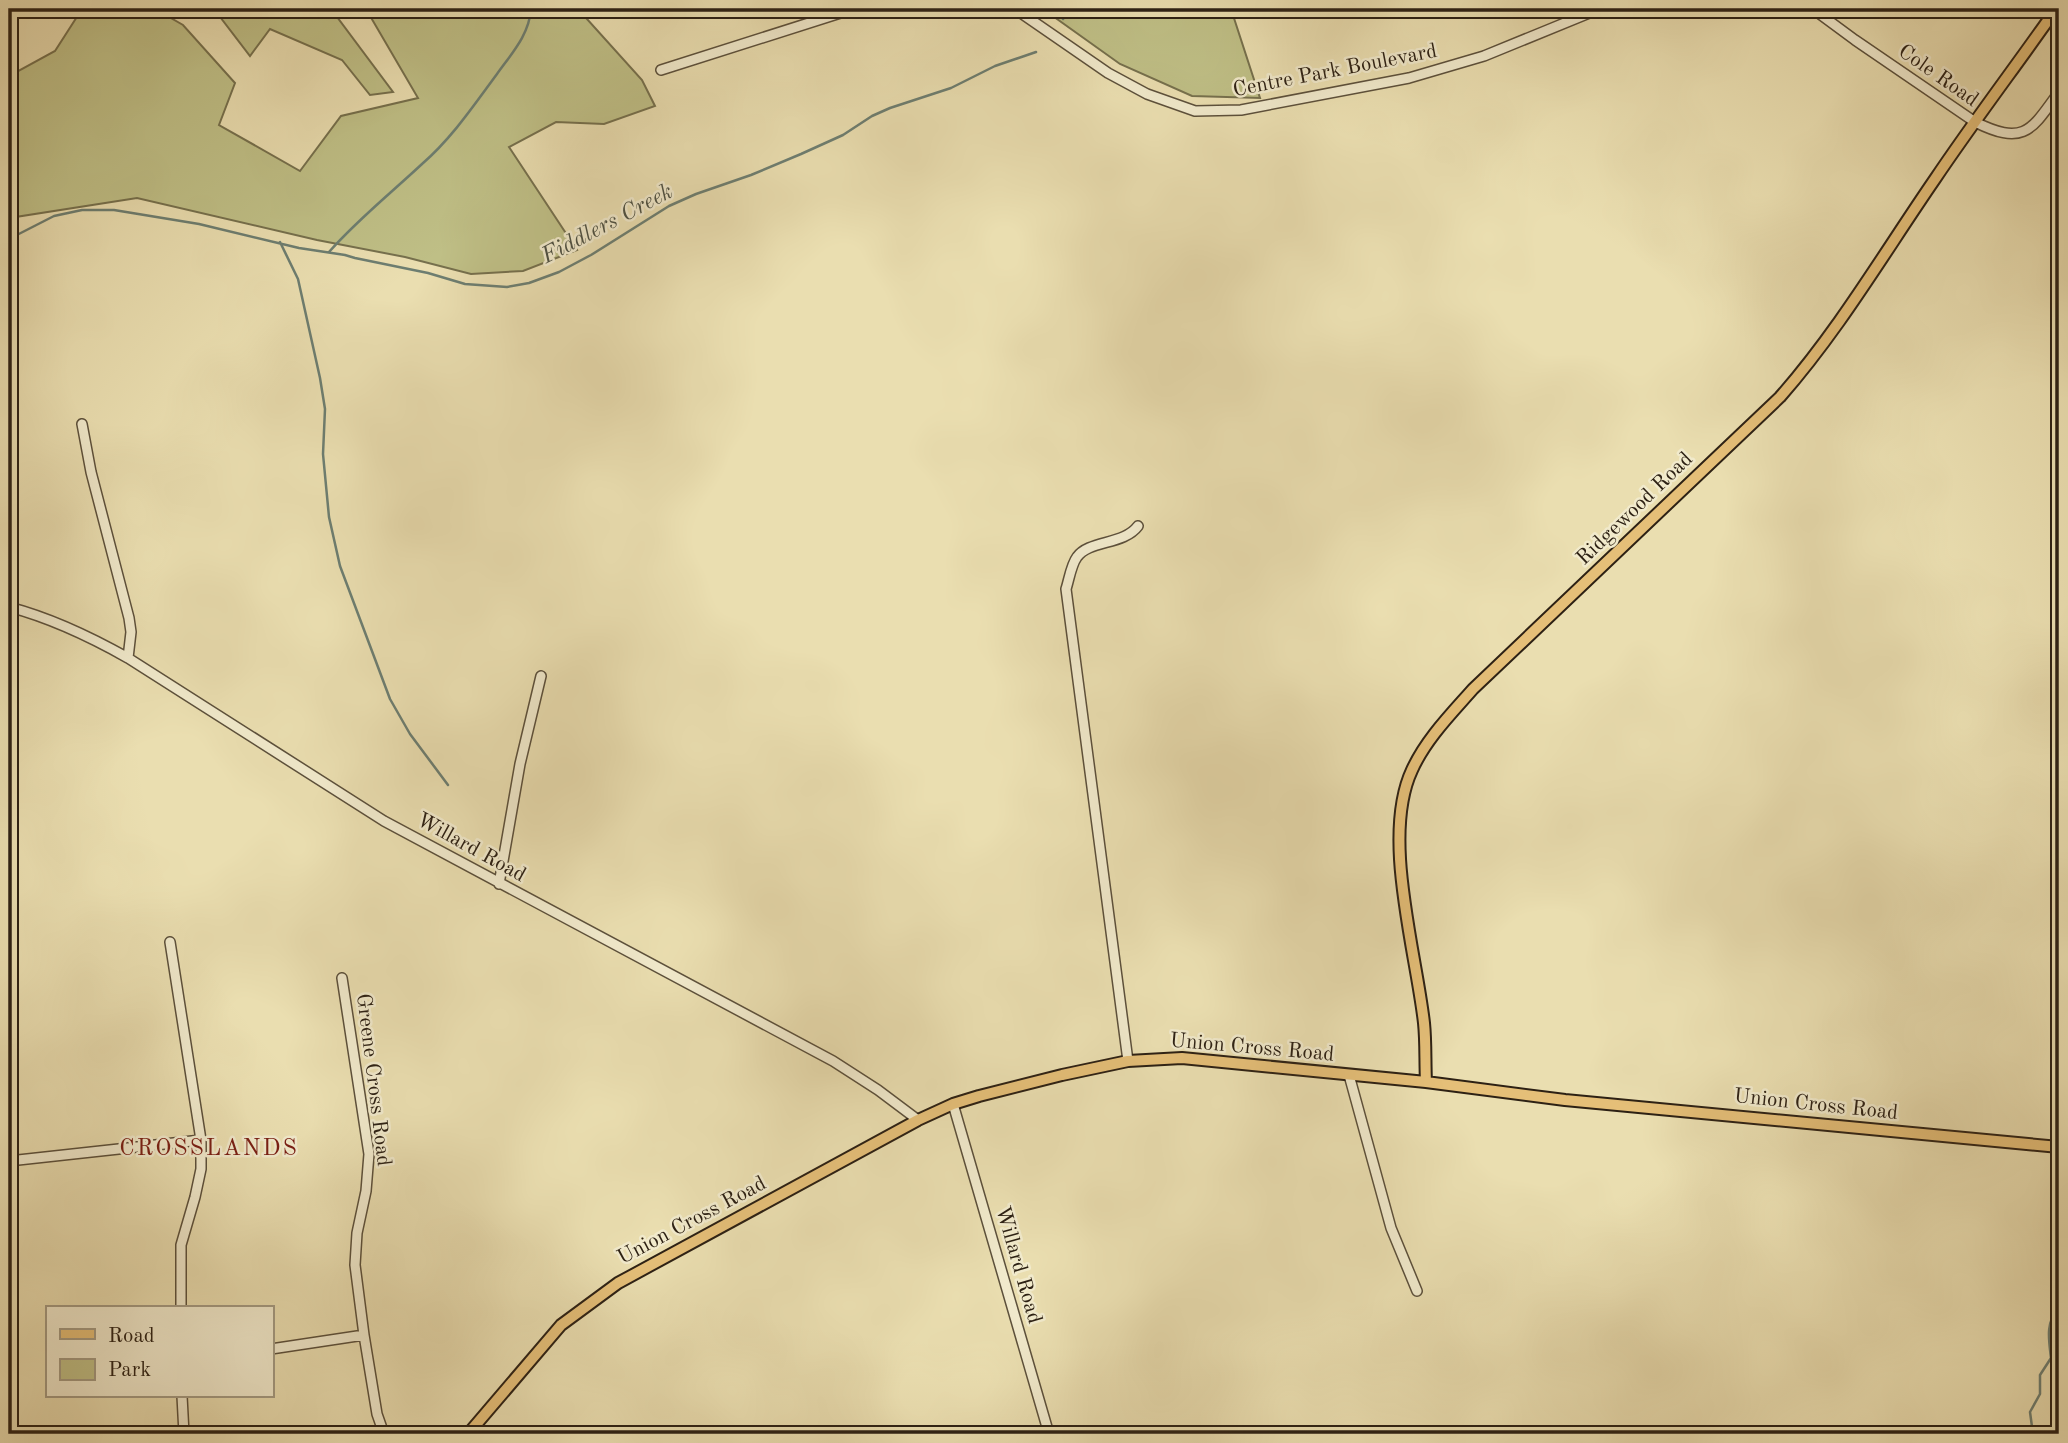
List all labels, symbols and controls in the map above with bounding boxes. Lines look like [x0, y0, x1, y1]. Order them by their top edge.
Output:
street label: Centre Park Boulevard [1231, 41, 1439, 101]
street label: Cole Road [1894, 41, 1982, 111]
water label: Fiddlers Creek [537, 180, 677, 269]
street label: Ridgewood Road [1573, 448, 1697, 569]
street label: Willard Road [413, 809, 529, 887]
street label: Greene Cross Road [352, 992, 394, 1168]
street label: Union Cross Road [1169, 1030, 1335, 1066]
street label: Union Cross Road [1733, 1086, 1899, 1124]
district label: CROSSLANDS [119, 1137, 299, 1160]
street label: Union Cross Road [614, 1173, 770, 1269]
street label: Willard Road [991, 1204, 1045, 1326]
legend [46, 1306, 273, 1398]
text: Road [108, 1326, 155, 1347]
text: Park [108, 1360, 151, 1381]

